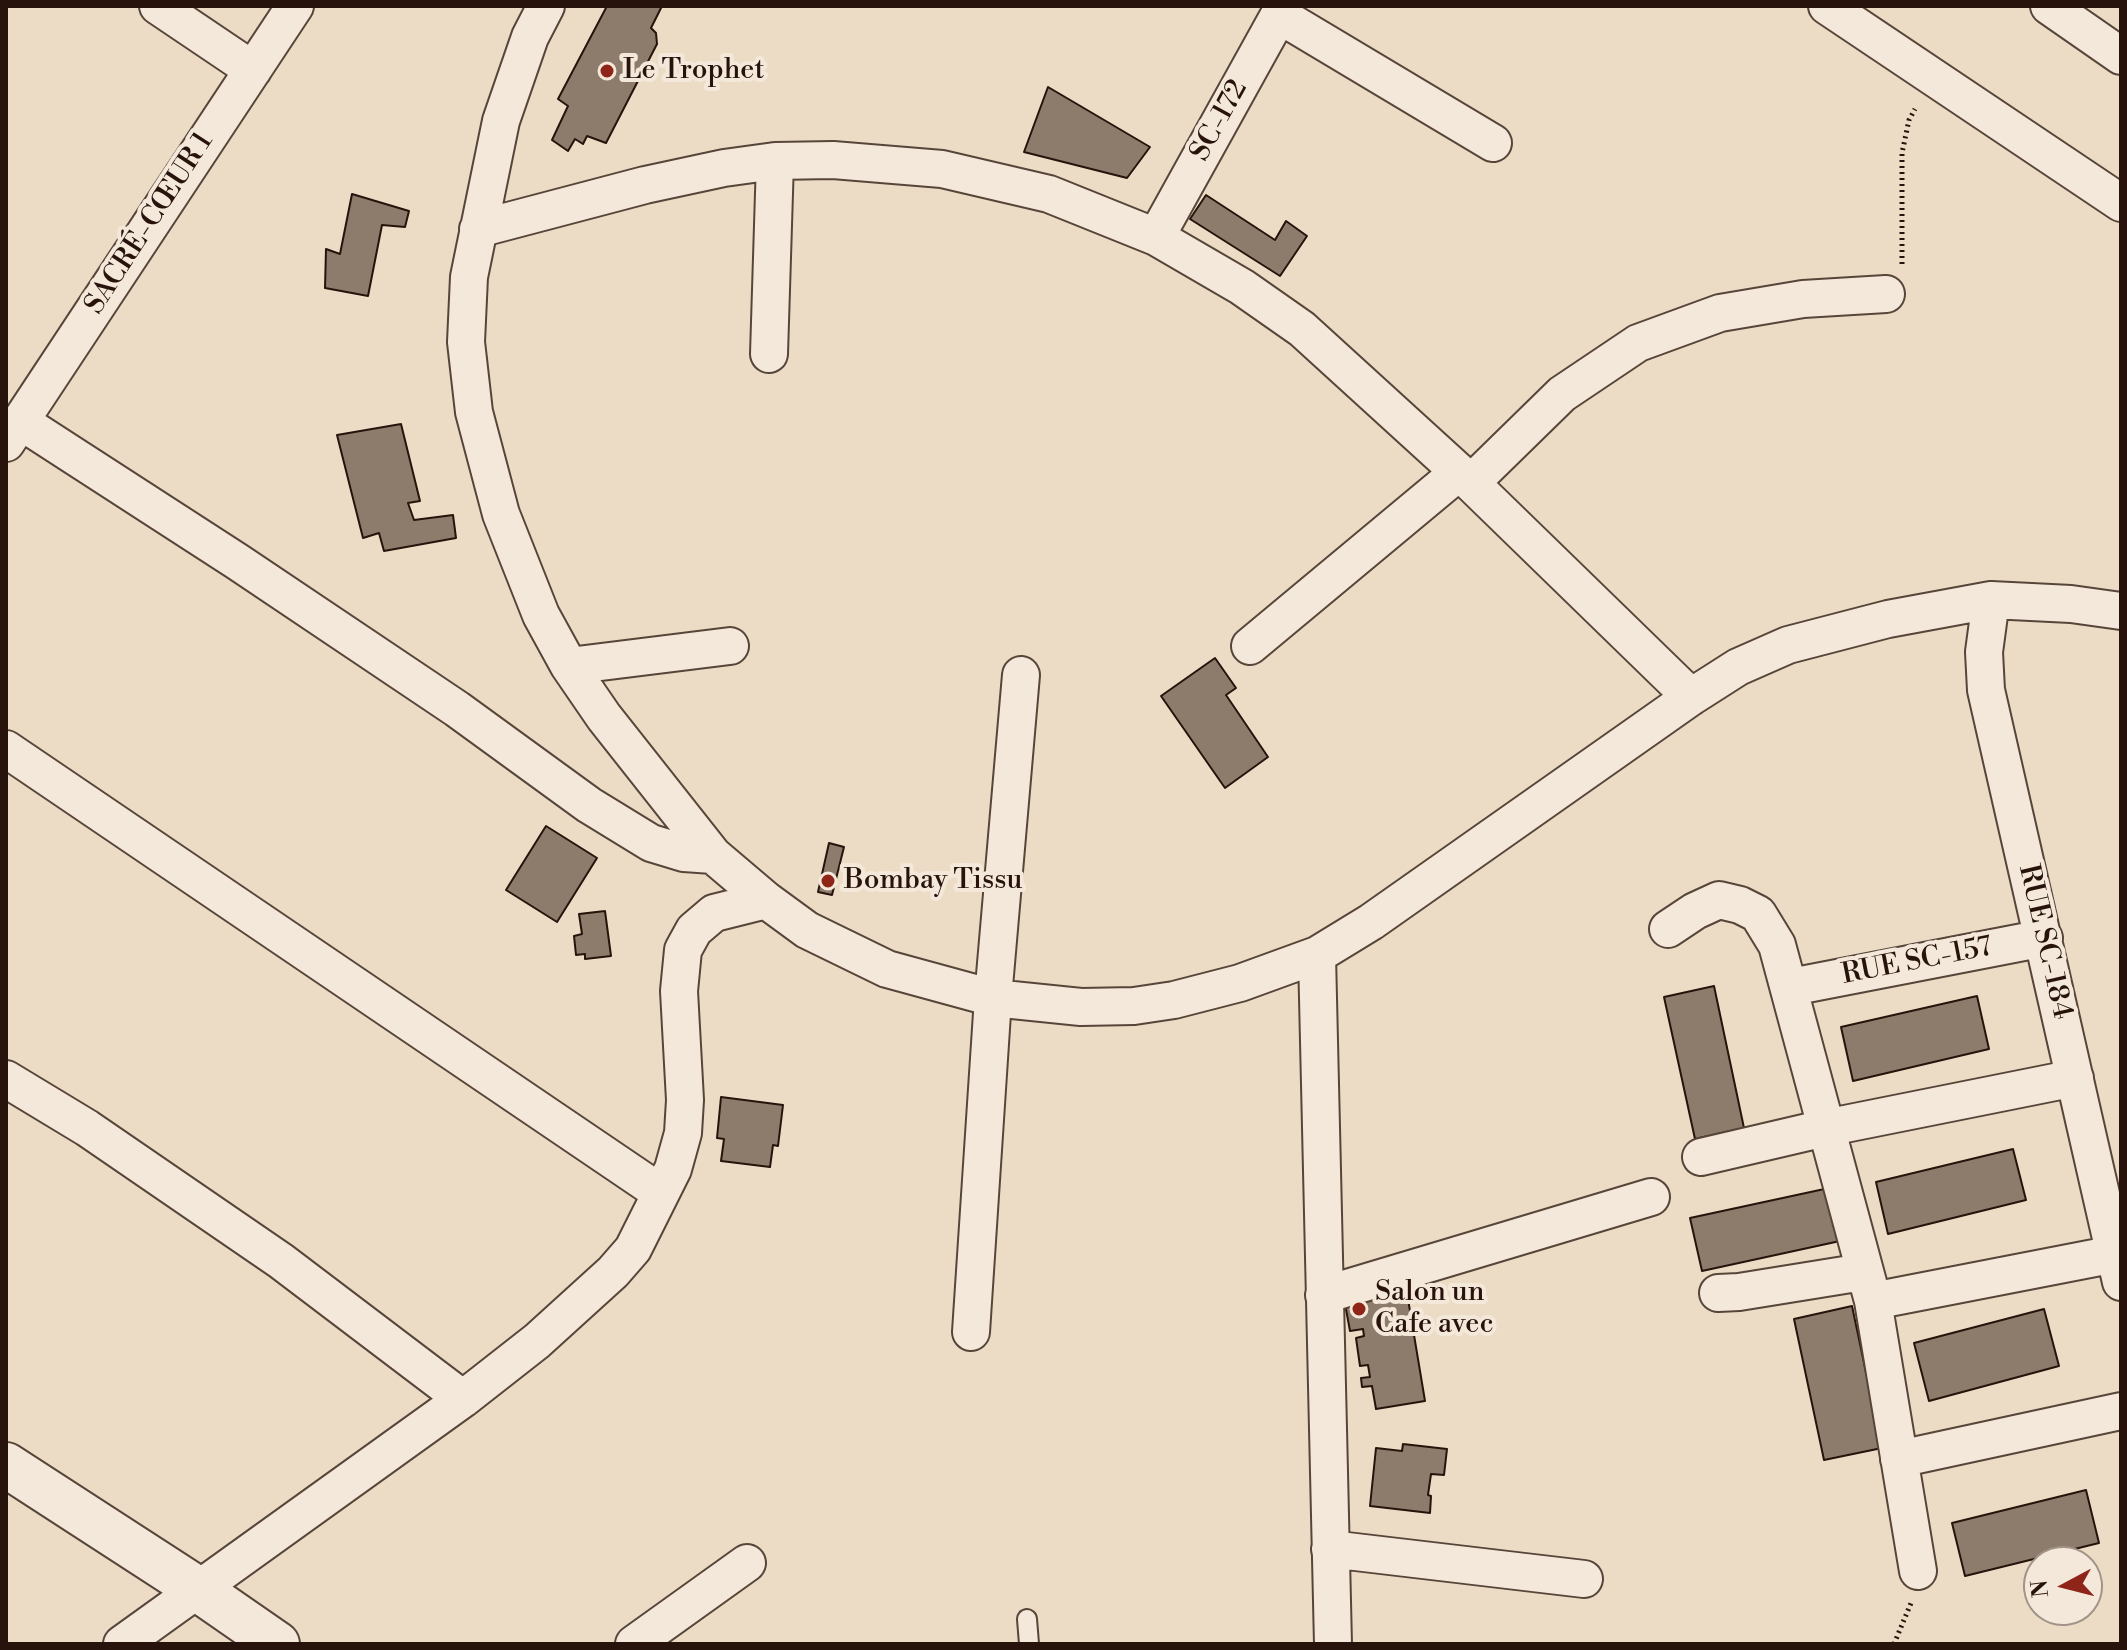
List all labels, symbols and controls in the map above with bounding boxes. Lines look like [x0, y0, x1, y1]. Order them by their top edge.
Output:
place label: Le Trophet [623, 54, 764, 88]
marker: Le Trophet [598, 62, 616, 80]
street label: SC-172 [1184, 75, 1256, 167]
street label: SACRÉ-CŒUR 1 [79, 127, 221, 321]
street label: RUE SC-184 [2010, 862, 2078, 1022]
place label: Bombay Tissu [844, 864, 1022, 898]
marker: Bombay Tissu [819, 872, 837, 890]
street label: RUE SC-157 [1839, 931, 1995, 993]
place label: Salon un Cafe avec [1375, 1276, 1494, 1342]
marker: Salon un Cafe avec [1350, 1300, 1368, 1318]
north arrow [2023, 1546, 2103, 1626]
text: N [2026, 1578, 2055, 1599]

